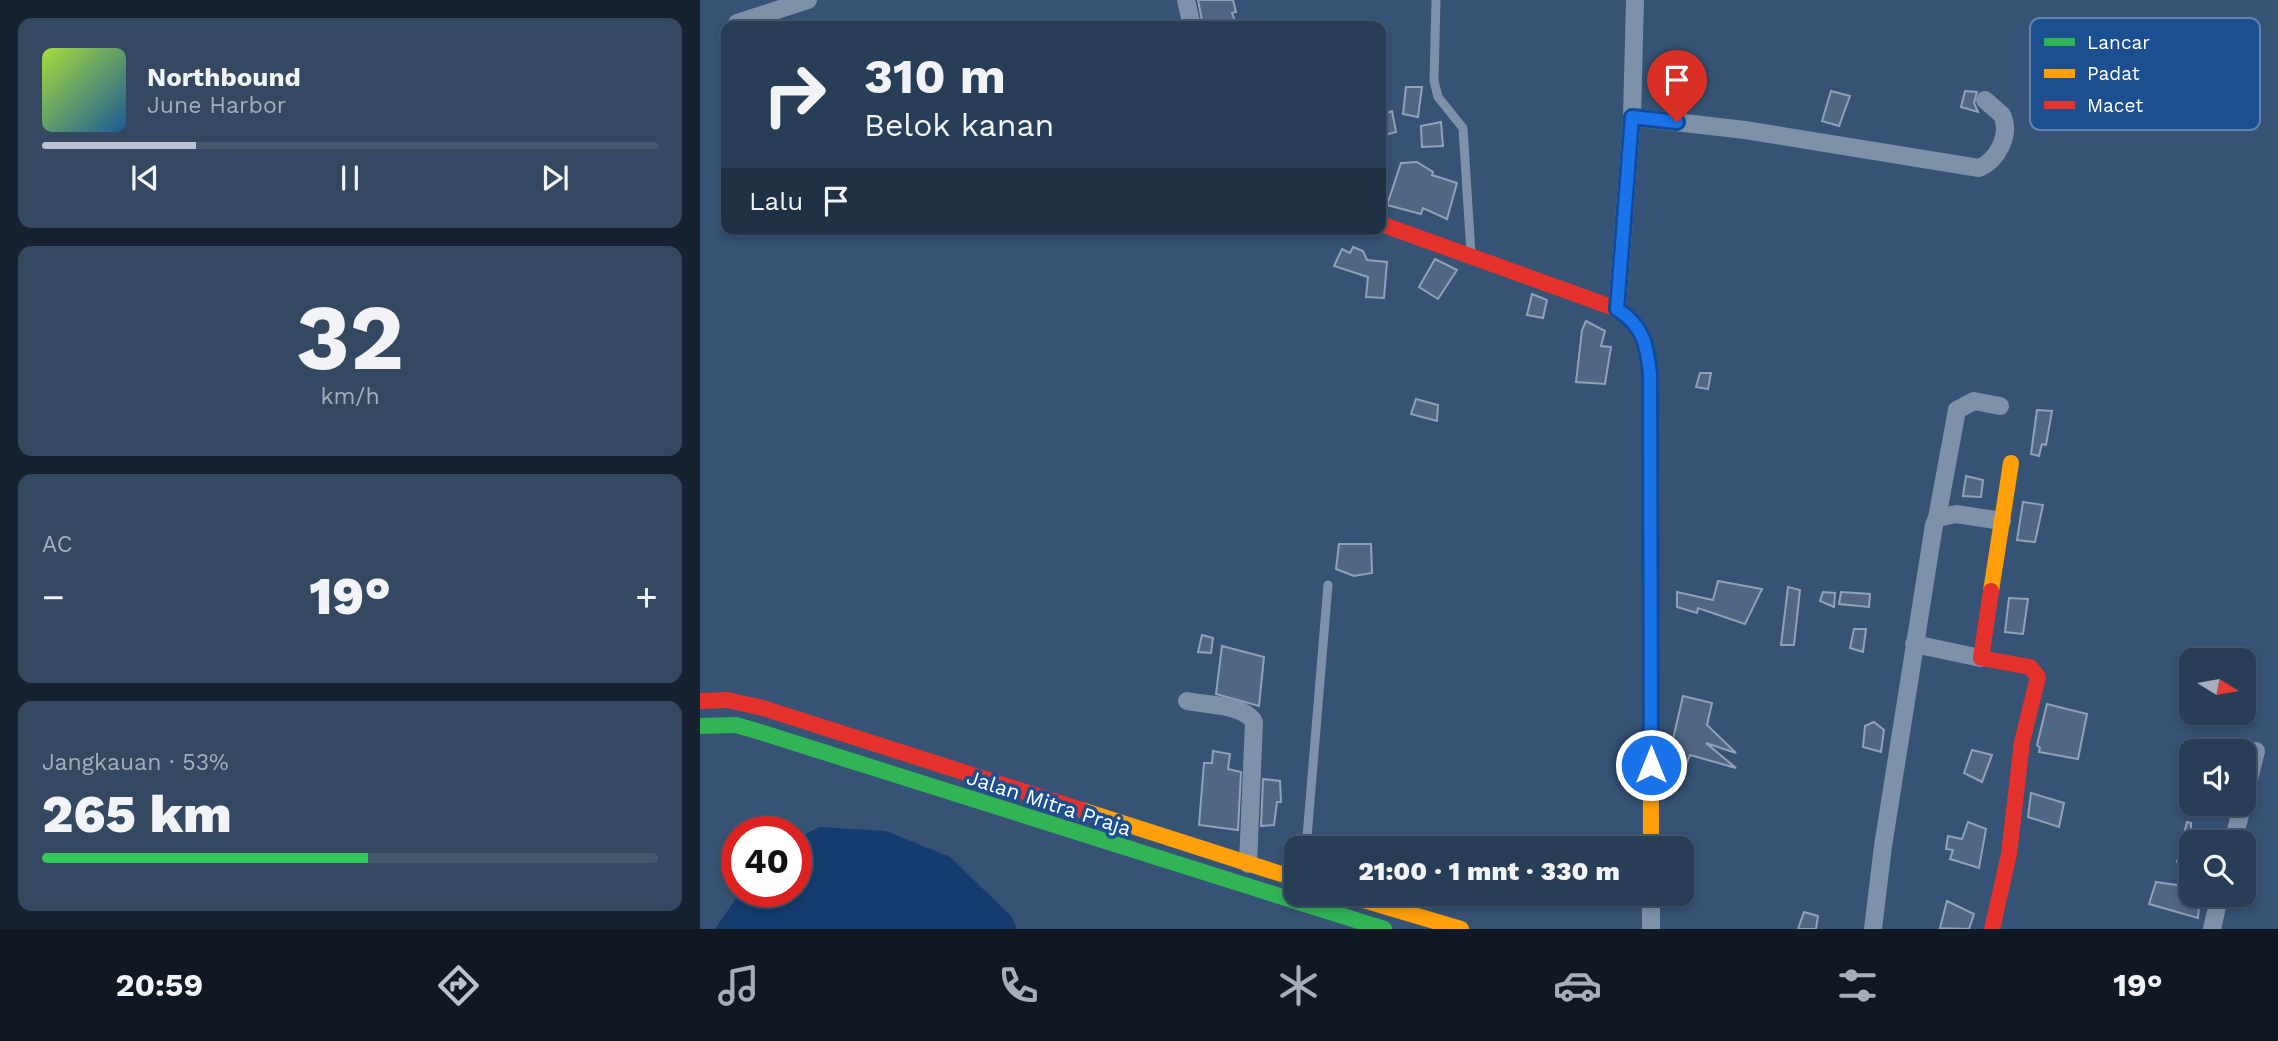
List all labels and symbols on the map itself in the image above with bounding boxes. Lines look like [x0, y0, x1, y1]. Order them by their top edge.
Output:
legend [2030, 18, 2260, 130]
text: Lancar [2087, 31, 2150, 54]
pin [1647, 50, 1707, 122]
text: Padat [2087, 62, 2140, 85]
text: Macet [2087, 94, 2143, 117]
north arrow [2179, 648, 2256, 724]
position arrow [1614, 728, 1688, 802]
street label: Jalan Mitra Praja [964, 764, 1135, 841]
speed limit sign: 40 [721, 816, 812, 907]

